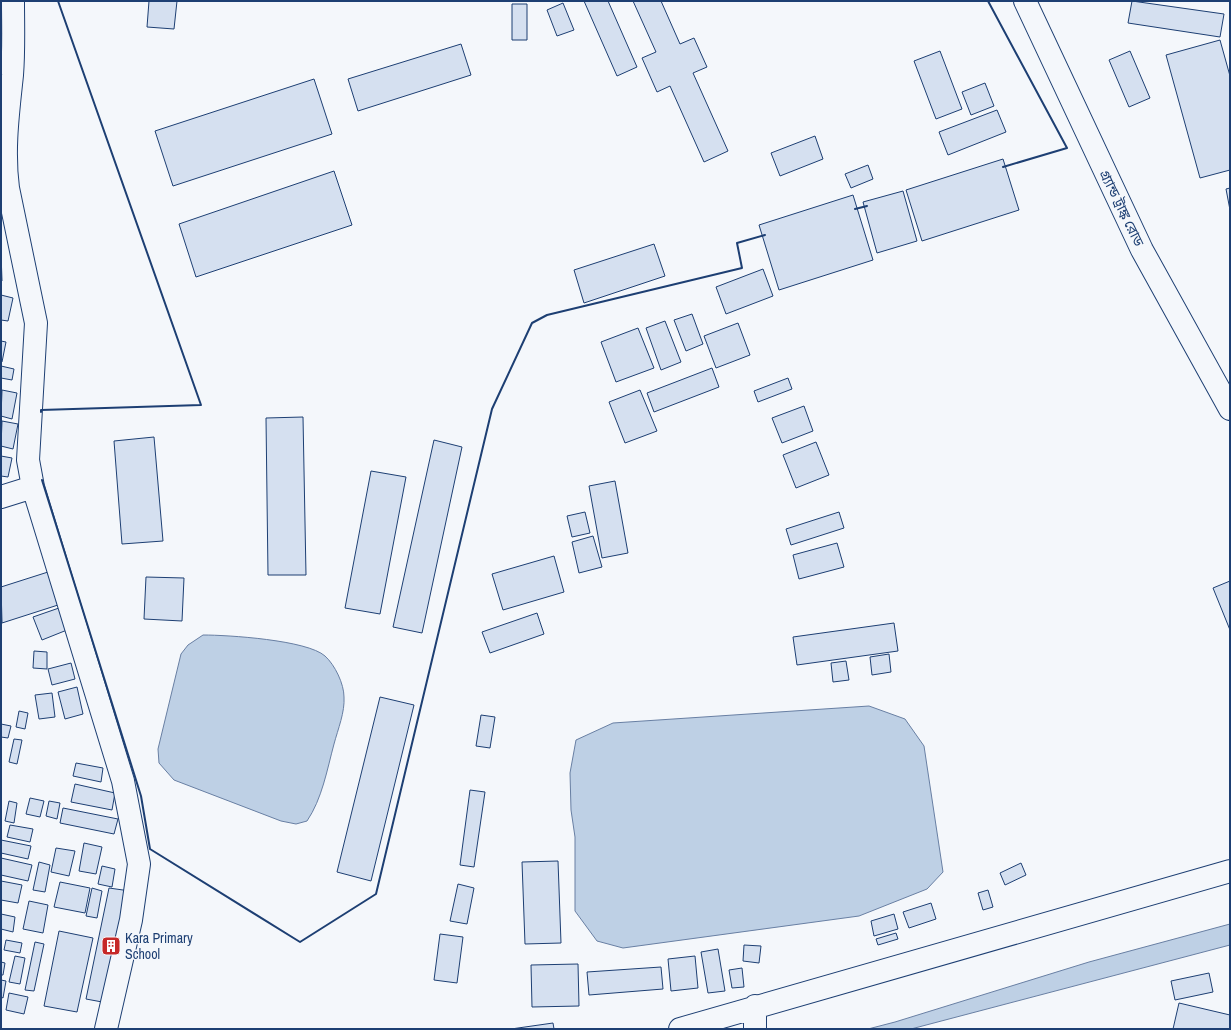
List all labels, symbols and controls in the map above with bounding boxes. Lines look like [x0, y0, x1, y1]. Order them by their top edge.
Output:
street label: গ্র্যান্ড ট্রাঙ্ক রোড [1096, 167, 1149, 250]
place label: Kara Primary School [125, 929, 193, 963]
building icon: Kara Primary School [100, 935, 122, 957]

